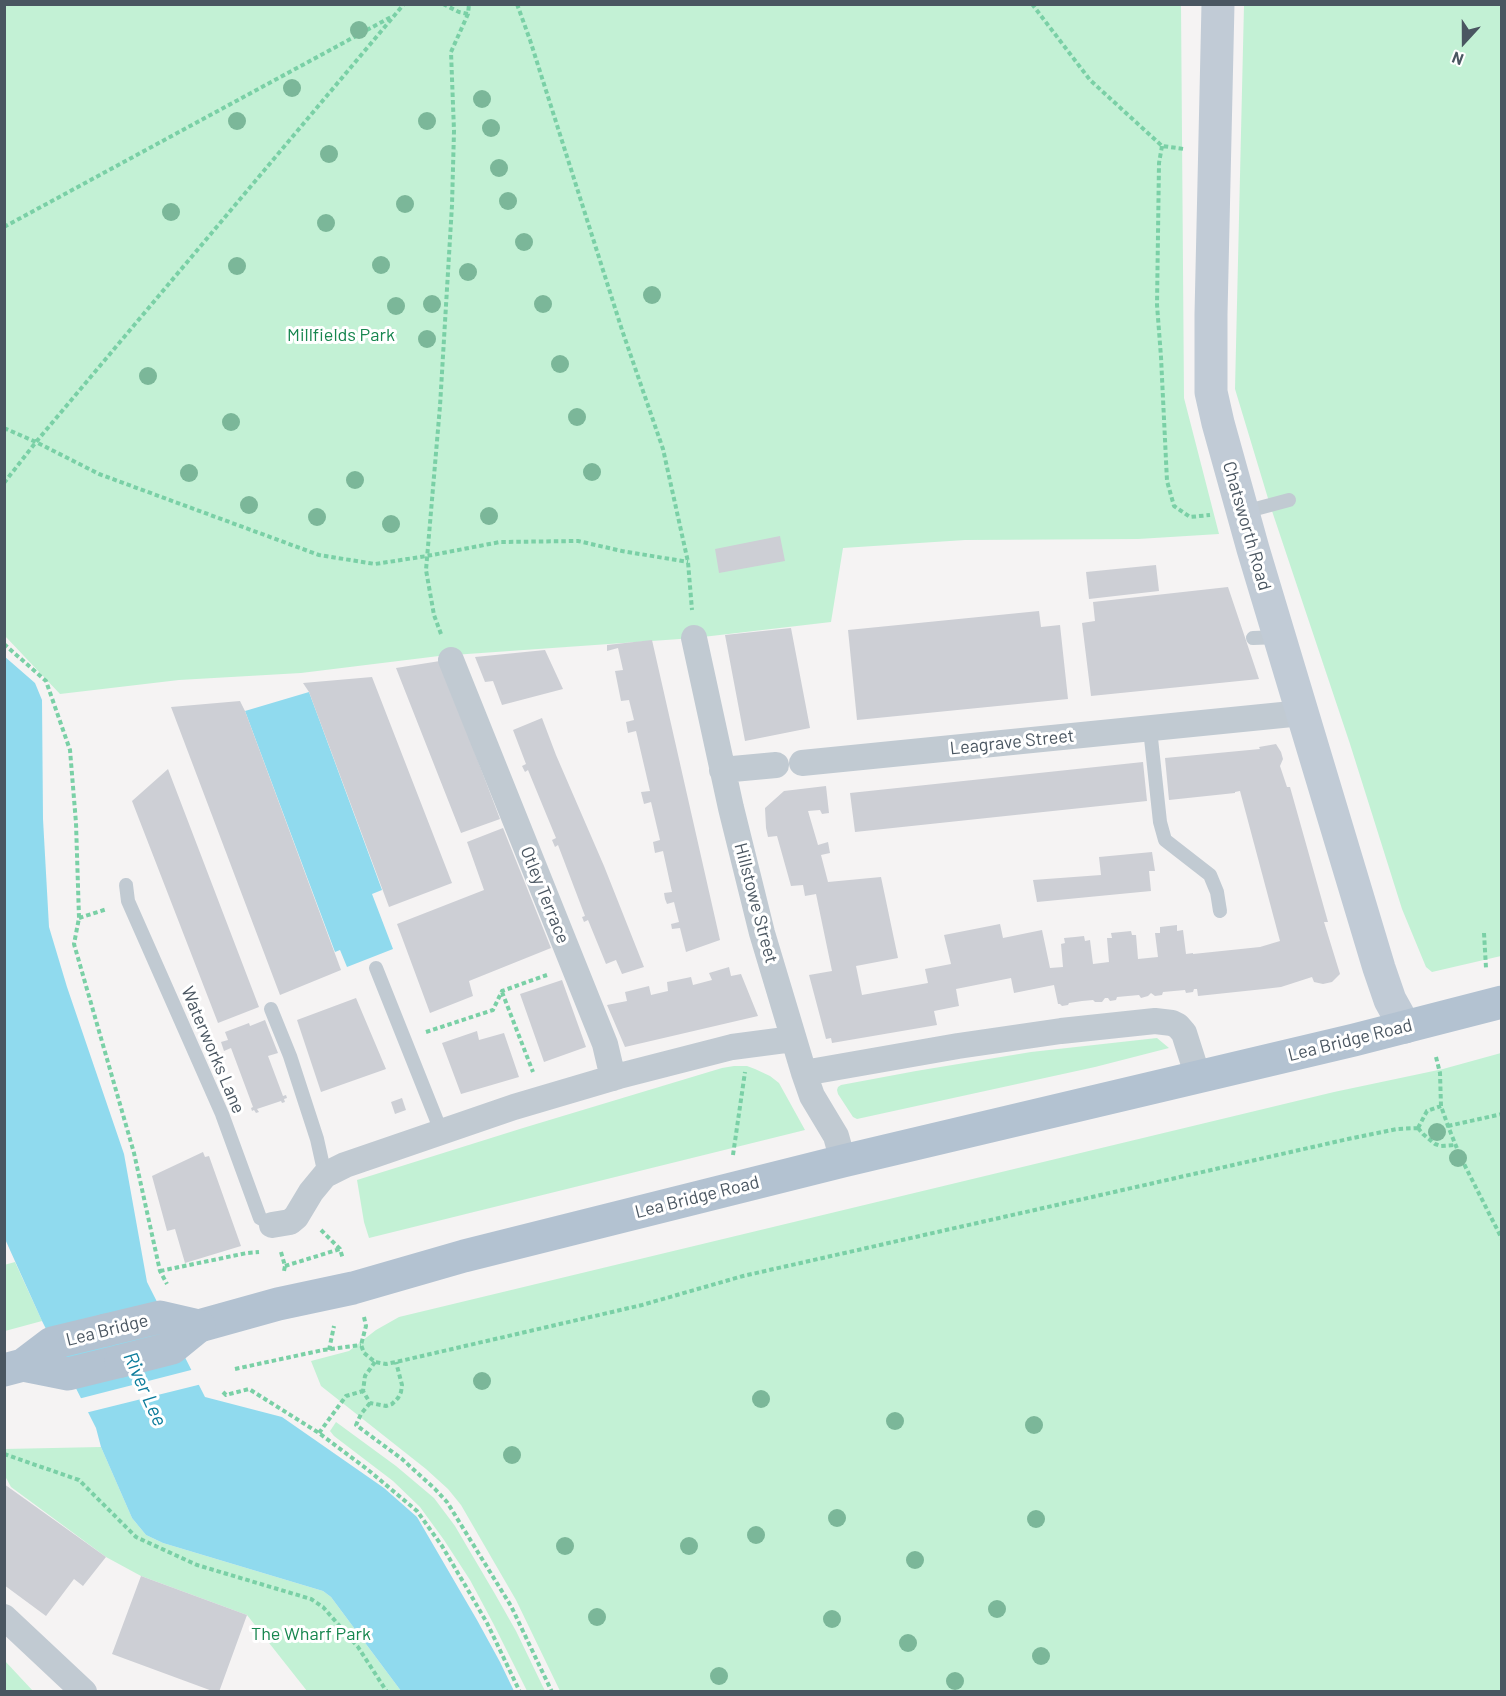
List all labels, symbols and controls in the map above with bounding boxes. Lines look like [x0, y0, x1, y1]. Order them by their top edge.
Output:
north arrow [1434, 12, 1494, 72]
text: N [1449, 48, 1466, 70]
park label: Millfields Park [287, 324, 395, 346]
street label: Chatsworth Road [1218, 459, 1276, 593]
street label: Leagrave Street [949, 725, 1075, 759]
street label: Hillstowe Street [730, 840, 782, 966]
street label: Otley Terrace [516, 843, 574, 947]
street label: Waterworks Lane [177, 983, 249, 1117]
street label: Lea Bridge Road [1286, 1014, 1414, 1066]
street label: Lea Bridge Road [633, 1171, 761, 1223]
street label: Lea Bridge [64, 1309, 150, 1351]
water label: River Lee [118, 1348, 172, 1430]
park label: The Wharf Park [251, 1623, 371, 1645]

